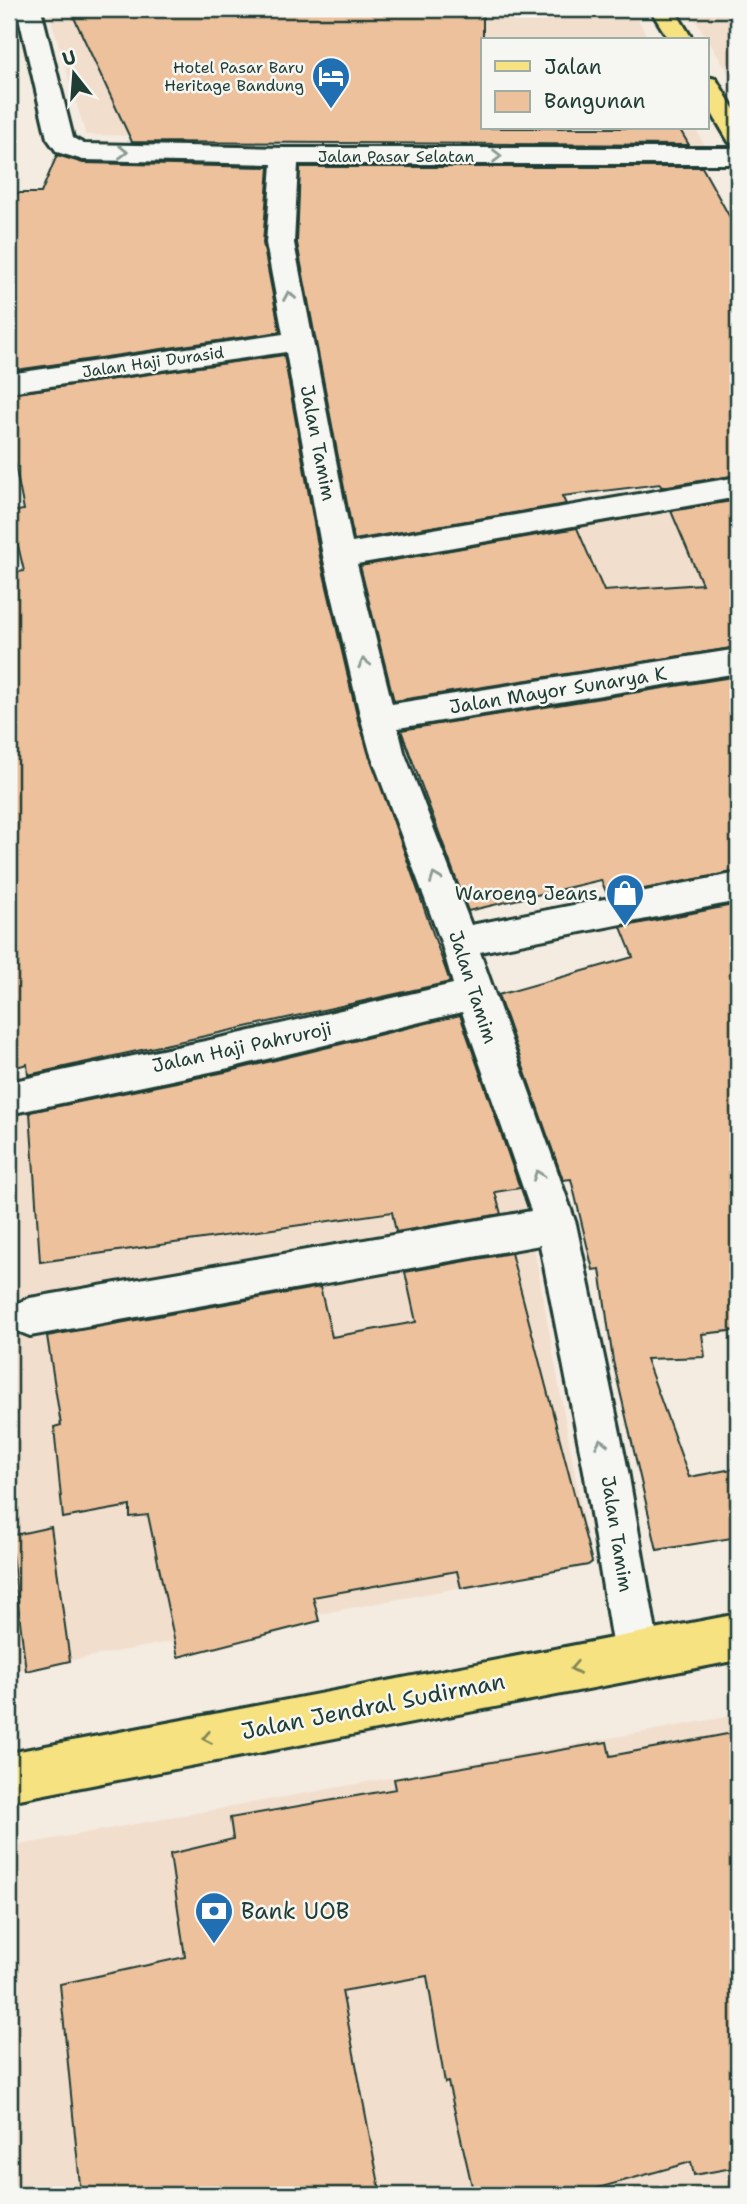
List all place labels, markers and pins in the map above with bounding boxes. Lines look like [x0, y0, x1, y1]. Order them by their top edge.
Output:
hotel icon: Hotel Pasar Baru Heritage Bandung [310, 55, 352, 110]
place label: Hotel Pasar Baru Heritage Bandung [164, 57, 304, 96]
shop icon: Waroeng Jeans [604, 872, 646, 927]
place label: Waroeng Jeans [455, 881, 598, 906]
bank icon: Bank UOB [193, 1890, 235, 1945]
place label: Bank UOB [241, 1896, 349, 1926]

